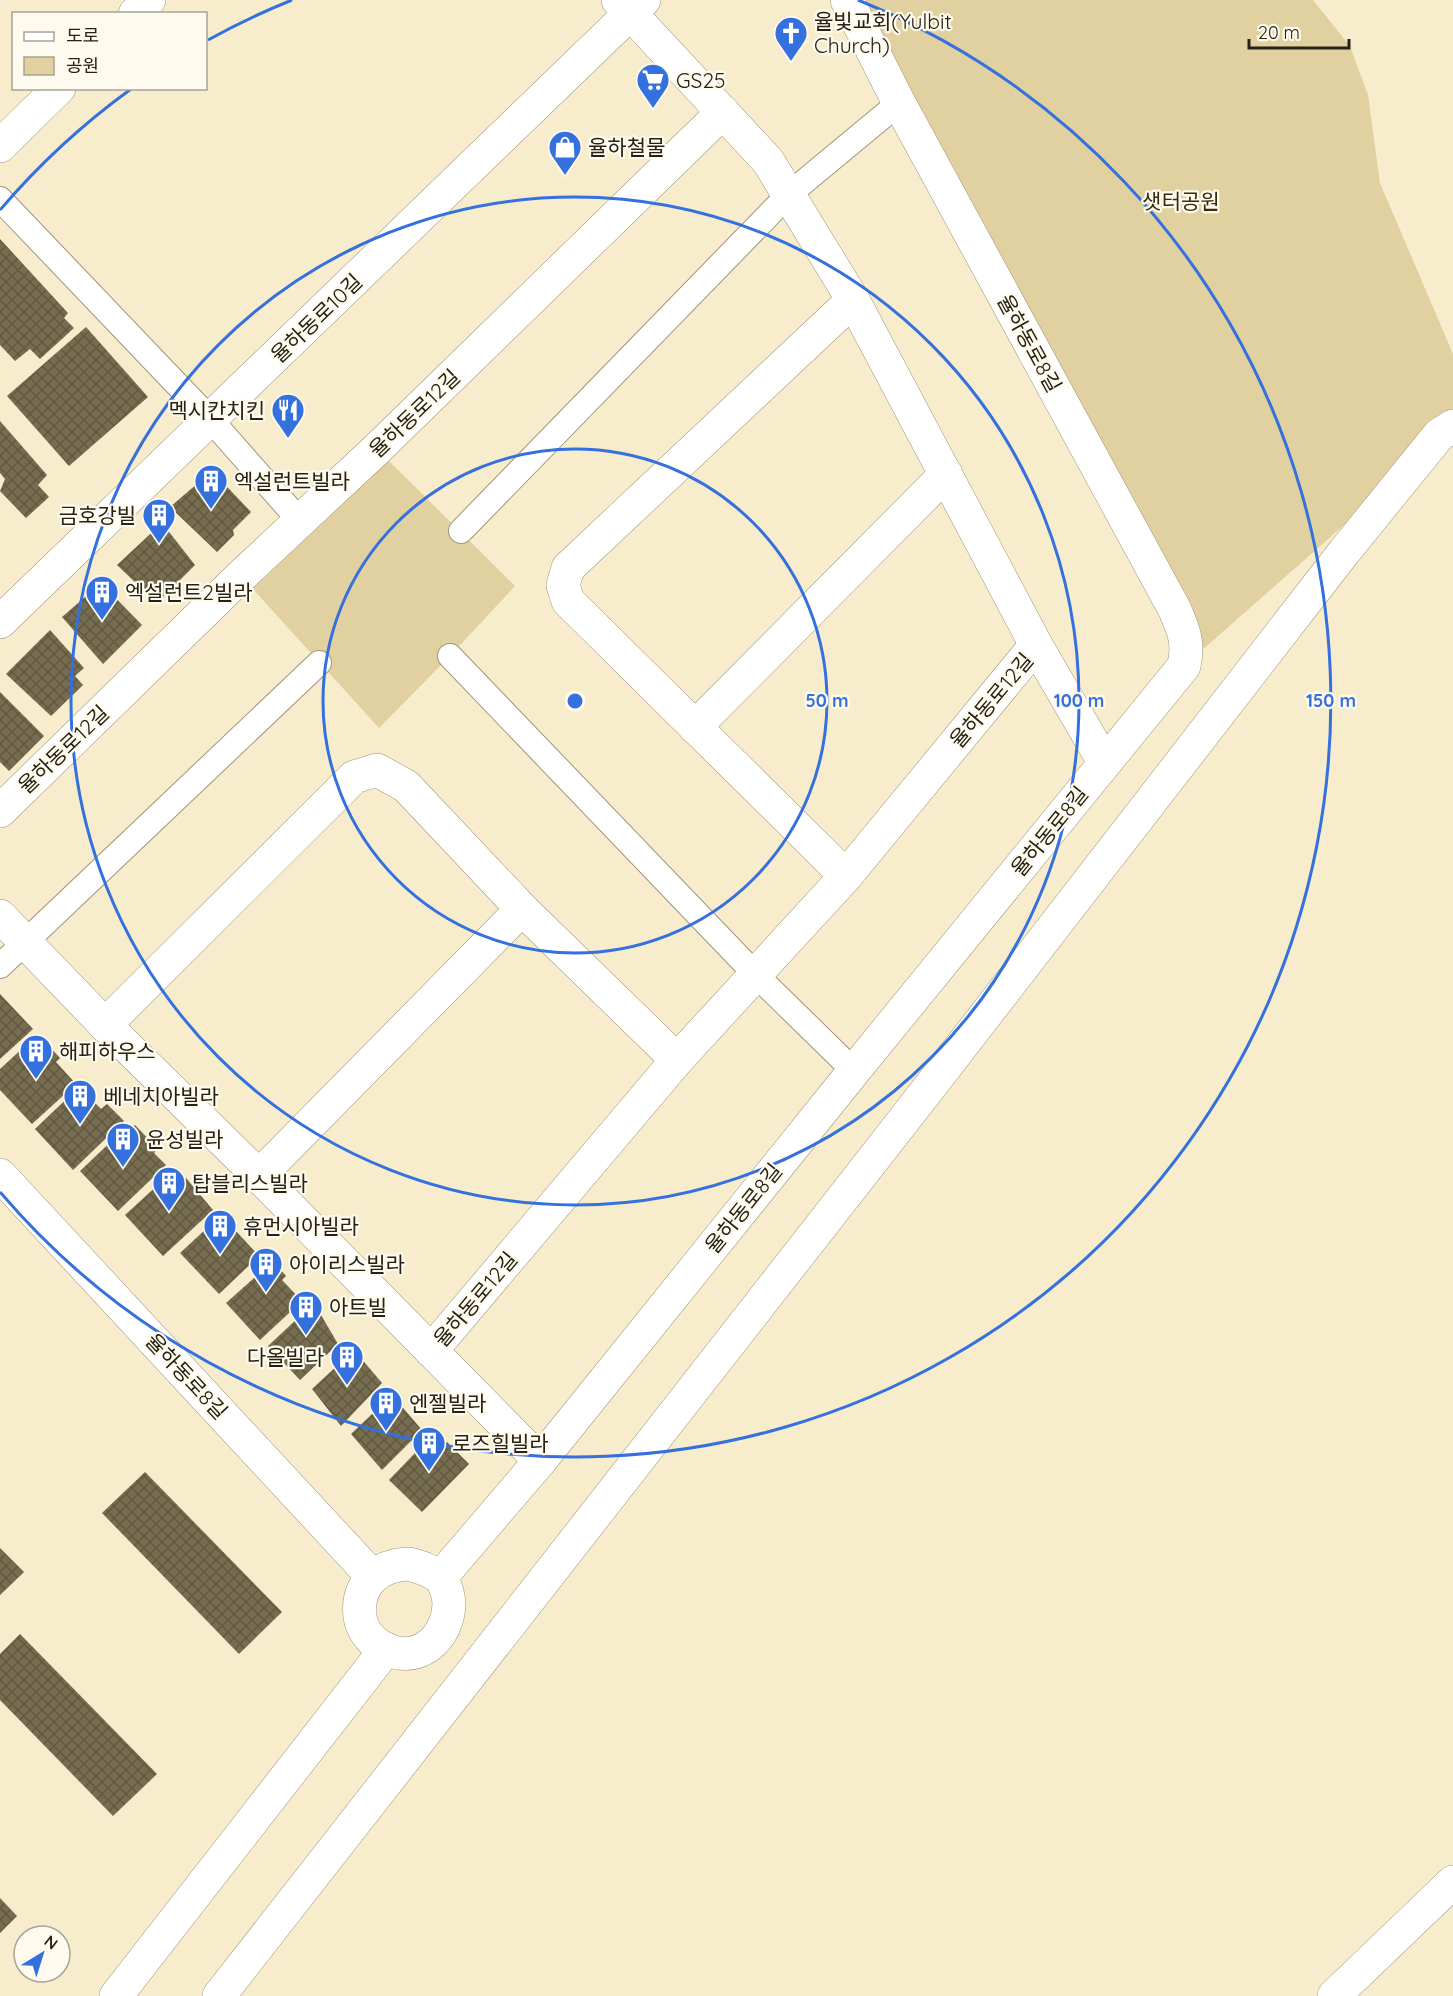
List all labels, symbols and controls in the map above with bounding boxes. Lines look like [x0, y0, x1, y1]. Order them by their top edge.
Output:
place label: 율빛교회(Yulbit Church) [814, 8, 952, 58]
legend [12, 12, 207, 90]
scale bar [1249, 12, 1350, 50]
church icon: 율빛교회(Yulbit Church) [773, 15, 809, 62]
text: 20 m [1258, 21, 1300, 44]
text: 도로 [66, 24, 99, 47]
text: 공원 [66, 54, 99, 77]
supermarket icon: GS25 [635, 62, 671, 109]
place label: GS25 [676, 67, 725, 93]
shop icon: 율하철물 [547, 129, 583, 176]
place label: 율하철물 [588, 134, 665, 160]
park label: 샛터공원 [1142, 188, 1220, 214]
street label: 율하동로10길 [265, 268, 367, 368]
street label: 율하동로8길 [992, 289, 1068, 397]
street label: 율하동로12길 [363, 363, 465, 463]
restaurant icon: 멕시칸치킨 [270, 392, 306, 439]
place label: 멕시칸치킨 [168, 397, 265, 423]
building icon: 엑설런트빌라 [193, 463, 229, 510]
place label: 엑설런트빌라 [234, 468, 350, 494]
building icon: 금호강빌 [141, 497, 177, 544]
place label: 금호강빌 [59, 502, 136, 528]
building icon: 엑설런트2빌라 [84, 574, 120, 621]
place label: 엑설런트2빌라 [125, 579, 253, 605]
street label: 율하동로12길 [944, 647, 1038, 753]
text: 50 m [805, 689, 849, 712]
text: 100 m [1054, 689, 1104, 712]
text: 150 m [1306, 689, 1356, 712]
centre of rings [565, 691, 585, 711]
street label: 율하동로12길 [12, 699, 114, 799]
street label: 율하동로8길 [1005, 781, 1093, 881]
building icon: 해피하우스 [18, 1033, 54, 1080]
place label: 해피하우스 [59, 1038, 156, 1064]
building icon: 베네치아빌라 [62, 1078, 98, 1125]
place label: 베네치아빌라 [103, 1083, 219, 1109]
building icon: 윤성빌라 [105, 1121, 141, 1168]
place label: 윤성빌라 [146, 1126, 223, 1152]
street label: 율하동로8길 [699, 1158, 787, 1258]
building icon: 탑블리스빌라 [151, 1165, 187, 1212]
place label: 탑블리스빌라 [192, 1170, 308, 1196]
building icon: 휴먼시아빌라 [202, 1208, 238, 1255]
place label: 휴먼시아빌라 [243, 1213, 359, 1239]
building icon: 아이리스빌라 [248, 1246, 284, 1293]
street label: 율하동로12길 [428, 1246, 522, 1352]
place label: 아이리스빌라 [289, 1251, 405, 1277]
building icon: 아트빌 [288, 1289, 324, 1336]
place label: 아트빌 [329, 1294, 387, 1320]
street label: 율하동로8길 [141, 1328, 233, 1424]
building icon: 다올빌라 [329, 1339, 365, 1386]
place label: 다올빌라 [247, 1344, 324, 1370]
building icon: 엔젤빌라 [368, 1385, 404, 1432]
place label: 엔젤빌라 [409, 1390, 486, 1416]
building icon: 로즈힐빌라 [411, 1425, 447, 1472]
place label: 로즈힐빌라 [452, 1430, 549, 1456]
north arrow [12, 1924, 72, 1984]
text: N [40, 1931, 62, 1954]

